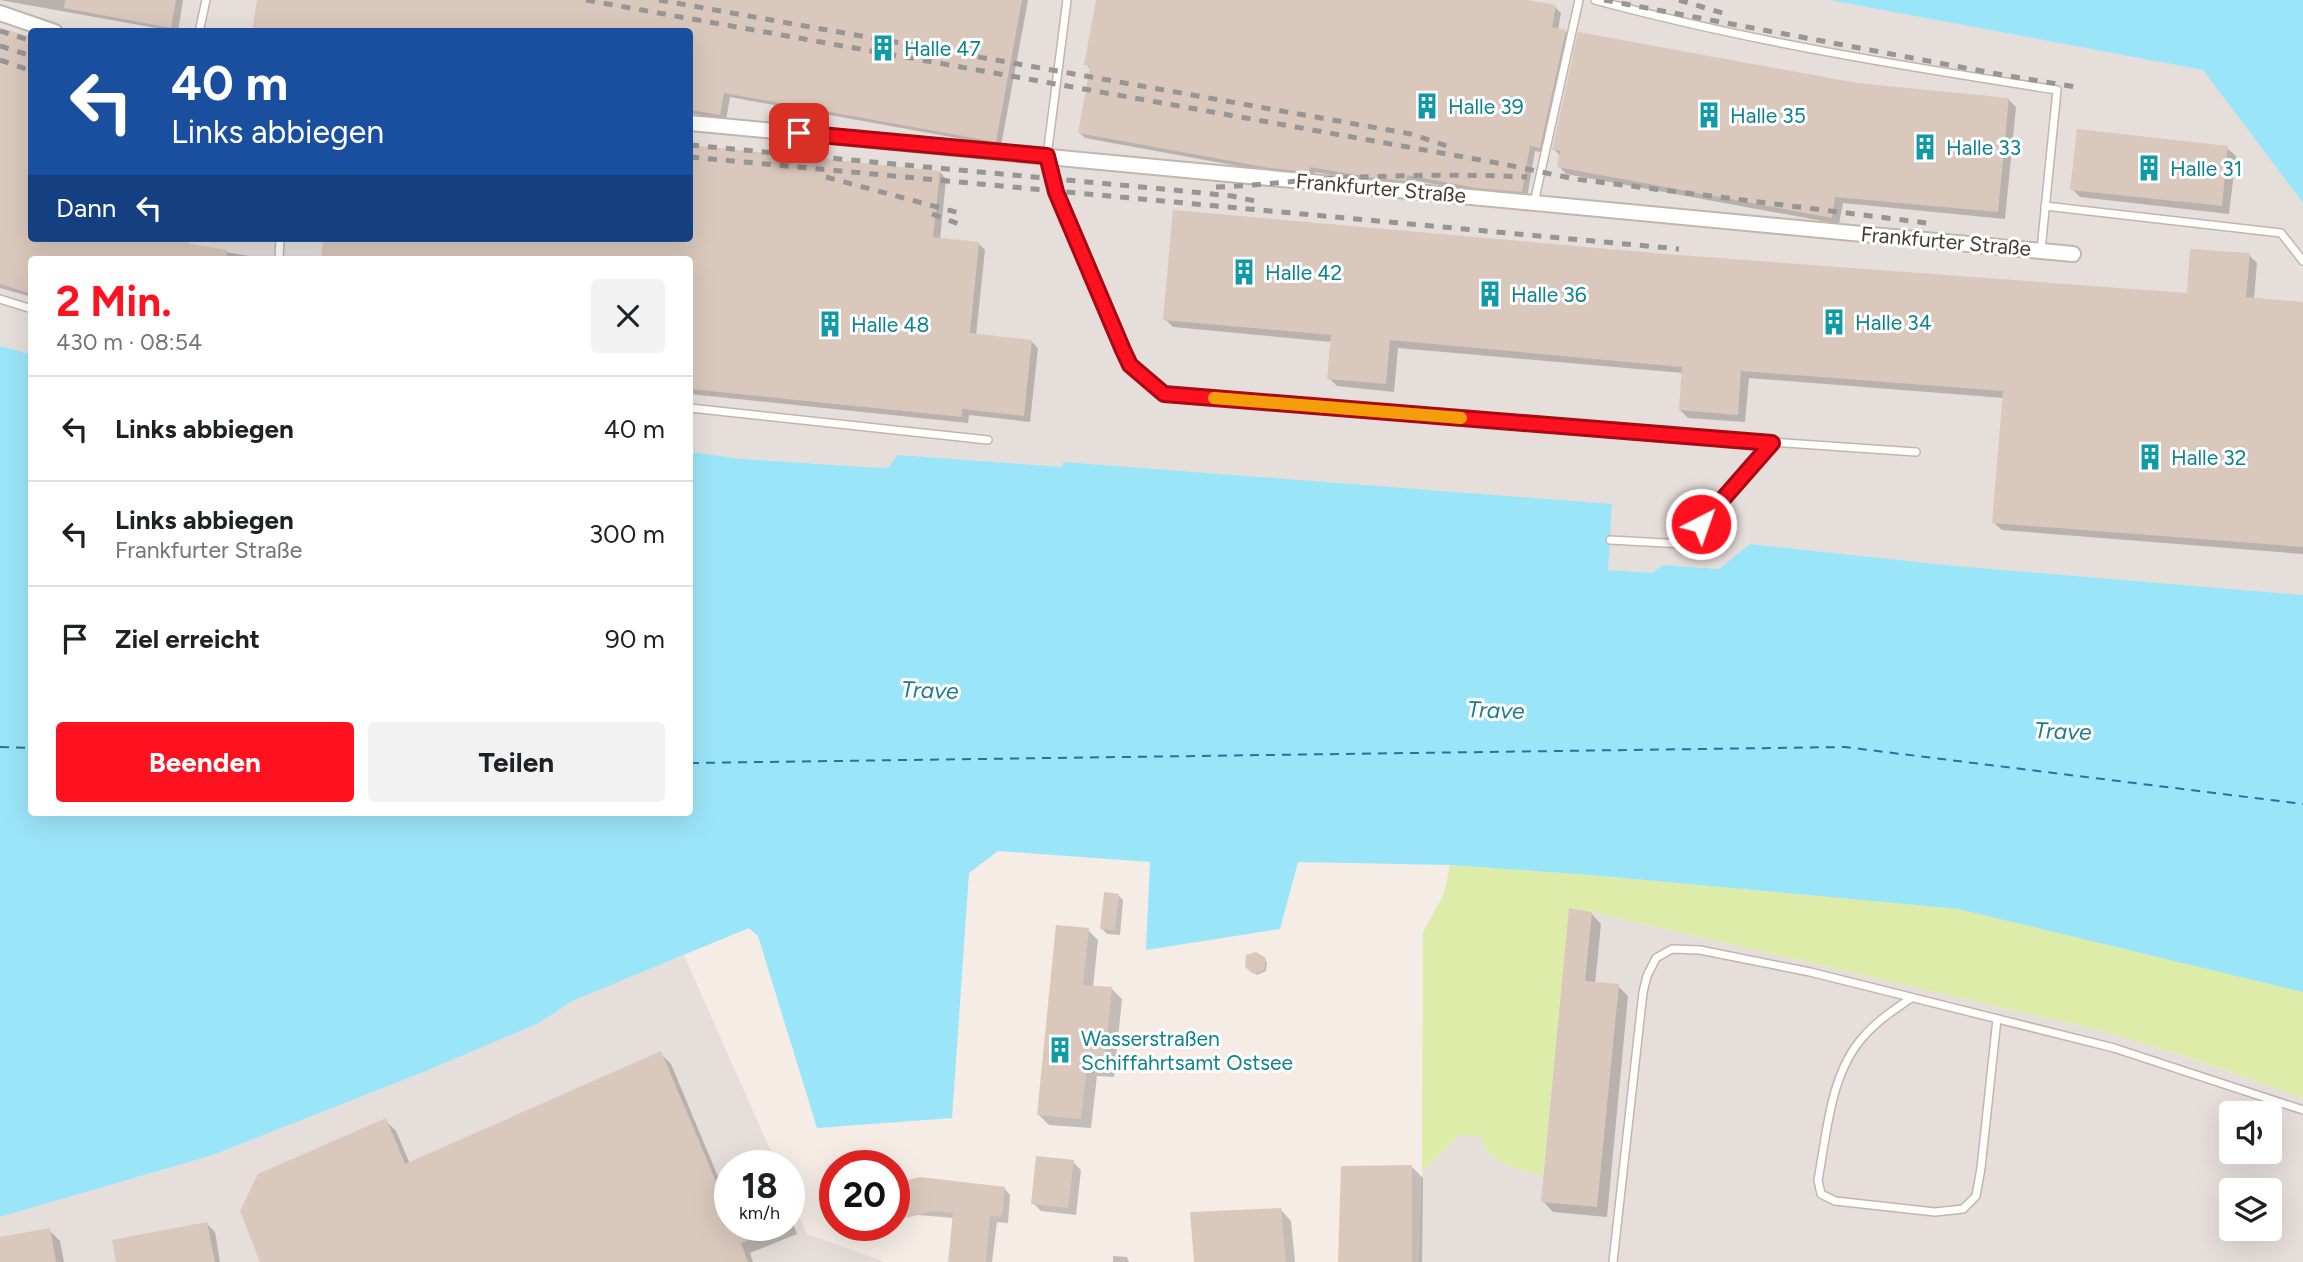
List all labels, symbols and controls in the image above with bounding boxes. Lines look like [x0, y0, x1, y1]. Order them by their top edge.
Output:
building icon: Halle 47 [868, 33, 898, 63]
place label: Halle 47 [904, 36, 981, 61]
text: 40 m [171, 53, 288, 112]
icon: left [56, 56, 147, 147]
building icon: Halle 39 [1412, 91, 1442, 121]
place label: Halle 39 [1448, 94, 1524, 119]
building icon: Halle 35 [1694, 100, 1724, 130]
pin [769, 103, 829, 163]
place label: Halle 35 [1730, 103, 1806, 128]
text: Links abbiegen [171, 113, 384, 151]
icon: arrive [780, 114, 818, 152]
building icon: Halle 33 [1910, 132, 1940, 162]
place label: Halle 33 [1946, 135, 2021, 160]
building icon: Halle 31 [2134, 153, 2164, 183]
place label: Halle 31 [2170, 156, 2242, 181]
street label: Frankfurter Straße [1295, 168, 1467, 208]
icon: left [130, 189, 168, 227]
text: Dann [56, 192, 116, 224]
street label: Frankfurter Straße [1860, 221, 2032, 261]
building icon: Halle 42 [1229, 257, 1259, 287]
place label: Halle 42 [1265, 260, 1342, 285]
text: 2 Min. [56, 276, 172, 327]
button: close [591, 279, 665, 353]
building icon: Halle 36 [1475, 279, 1505, 309]
place label: Halle 36 [1511, 282, 1587, 307]
building icon: Halle 34 [1819, 307, 1849, 337]
building icon: Halle 48 [815, 309, 845, 339]
place label: Halle 34 [1855, 310, 1932, 335]
place label: Halle 48 [851, 312, 929, 337]
text: 430 m · 08:54 [56, 328, 202, 356]
icon: left [56, 410, 94, 448]
text: Links abbiegen [115, 413, 294, 445]
text: 40 m [604, 413, 665, 445]
building icon: Halle 32 [2135, 442, 2165, 472]
place label: Halle 32 [2171, 445, 2247, 470]
position arrow [1664, 487, 1738, 561]
text: Links abbiegen [115, 504, 294, 536]
icon: left [56, 515, 94, 553]
text: 300 m [589, 518, 665, 550]
text: Frankfurter Straße [115, 536, 302, 564]
icon: arrive [56, 620, 94, 658]
text: Ziel erreicht [115, 623, 260, 655]
text: 90 m [605, 623, 665, 655]
water label: Trave [901, 675, 960, 705]
water label: Trave [1467, 695, 1526, 725]
water label: Trave [2034, 716, 2093, 746]
button: Beenden [56, 722, 354, 802]
button: Teilen [368, 722, 665, 802]
place label: Wasserstraßen Schiffahrtsamt Ostsee [1081, 1026, 1293, 1075]
building icon: Wasserstraßen Schiffahrtsamt Ostsee [1045, 1035, 1075, 1065]
map controls [2219, 1101, 2282, 1241]
button: sound [2219, 1101, 2282, 1164]
speed limit sign: 20 [819, 1150, 910, 1241]
text: 18 [741, 1165, 778, 1207]
button: layers [2219, 1178, 2282, 1241]
text: km/h [739, 1202, 780, 1224]

